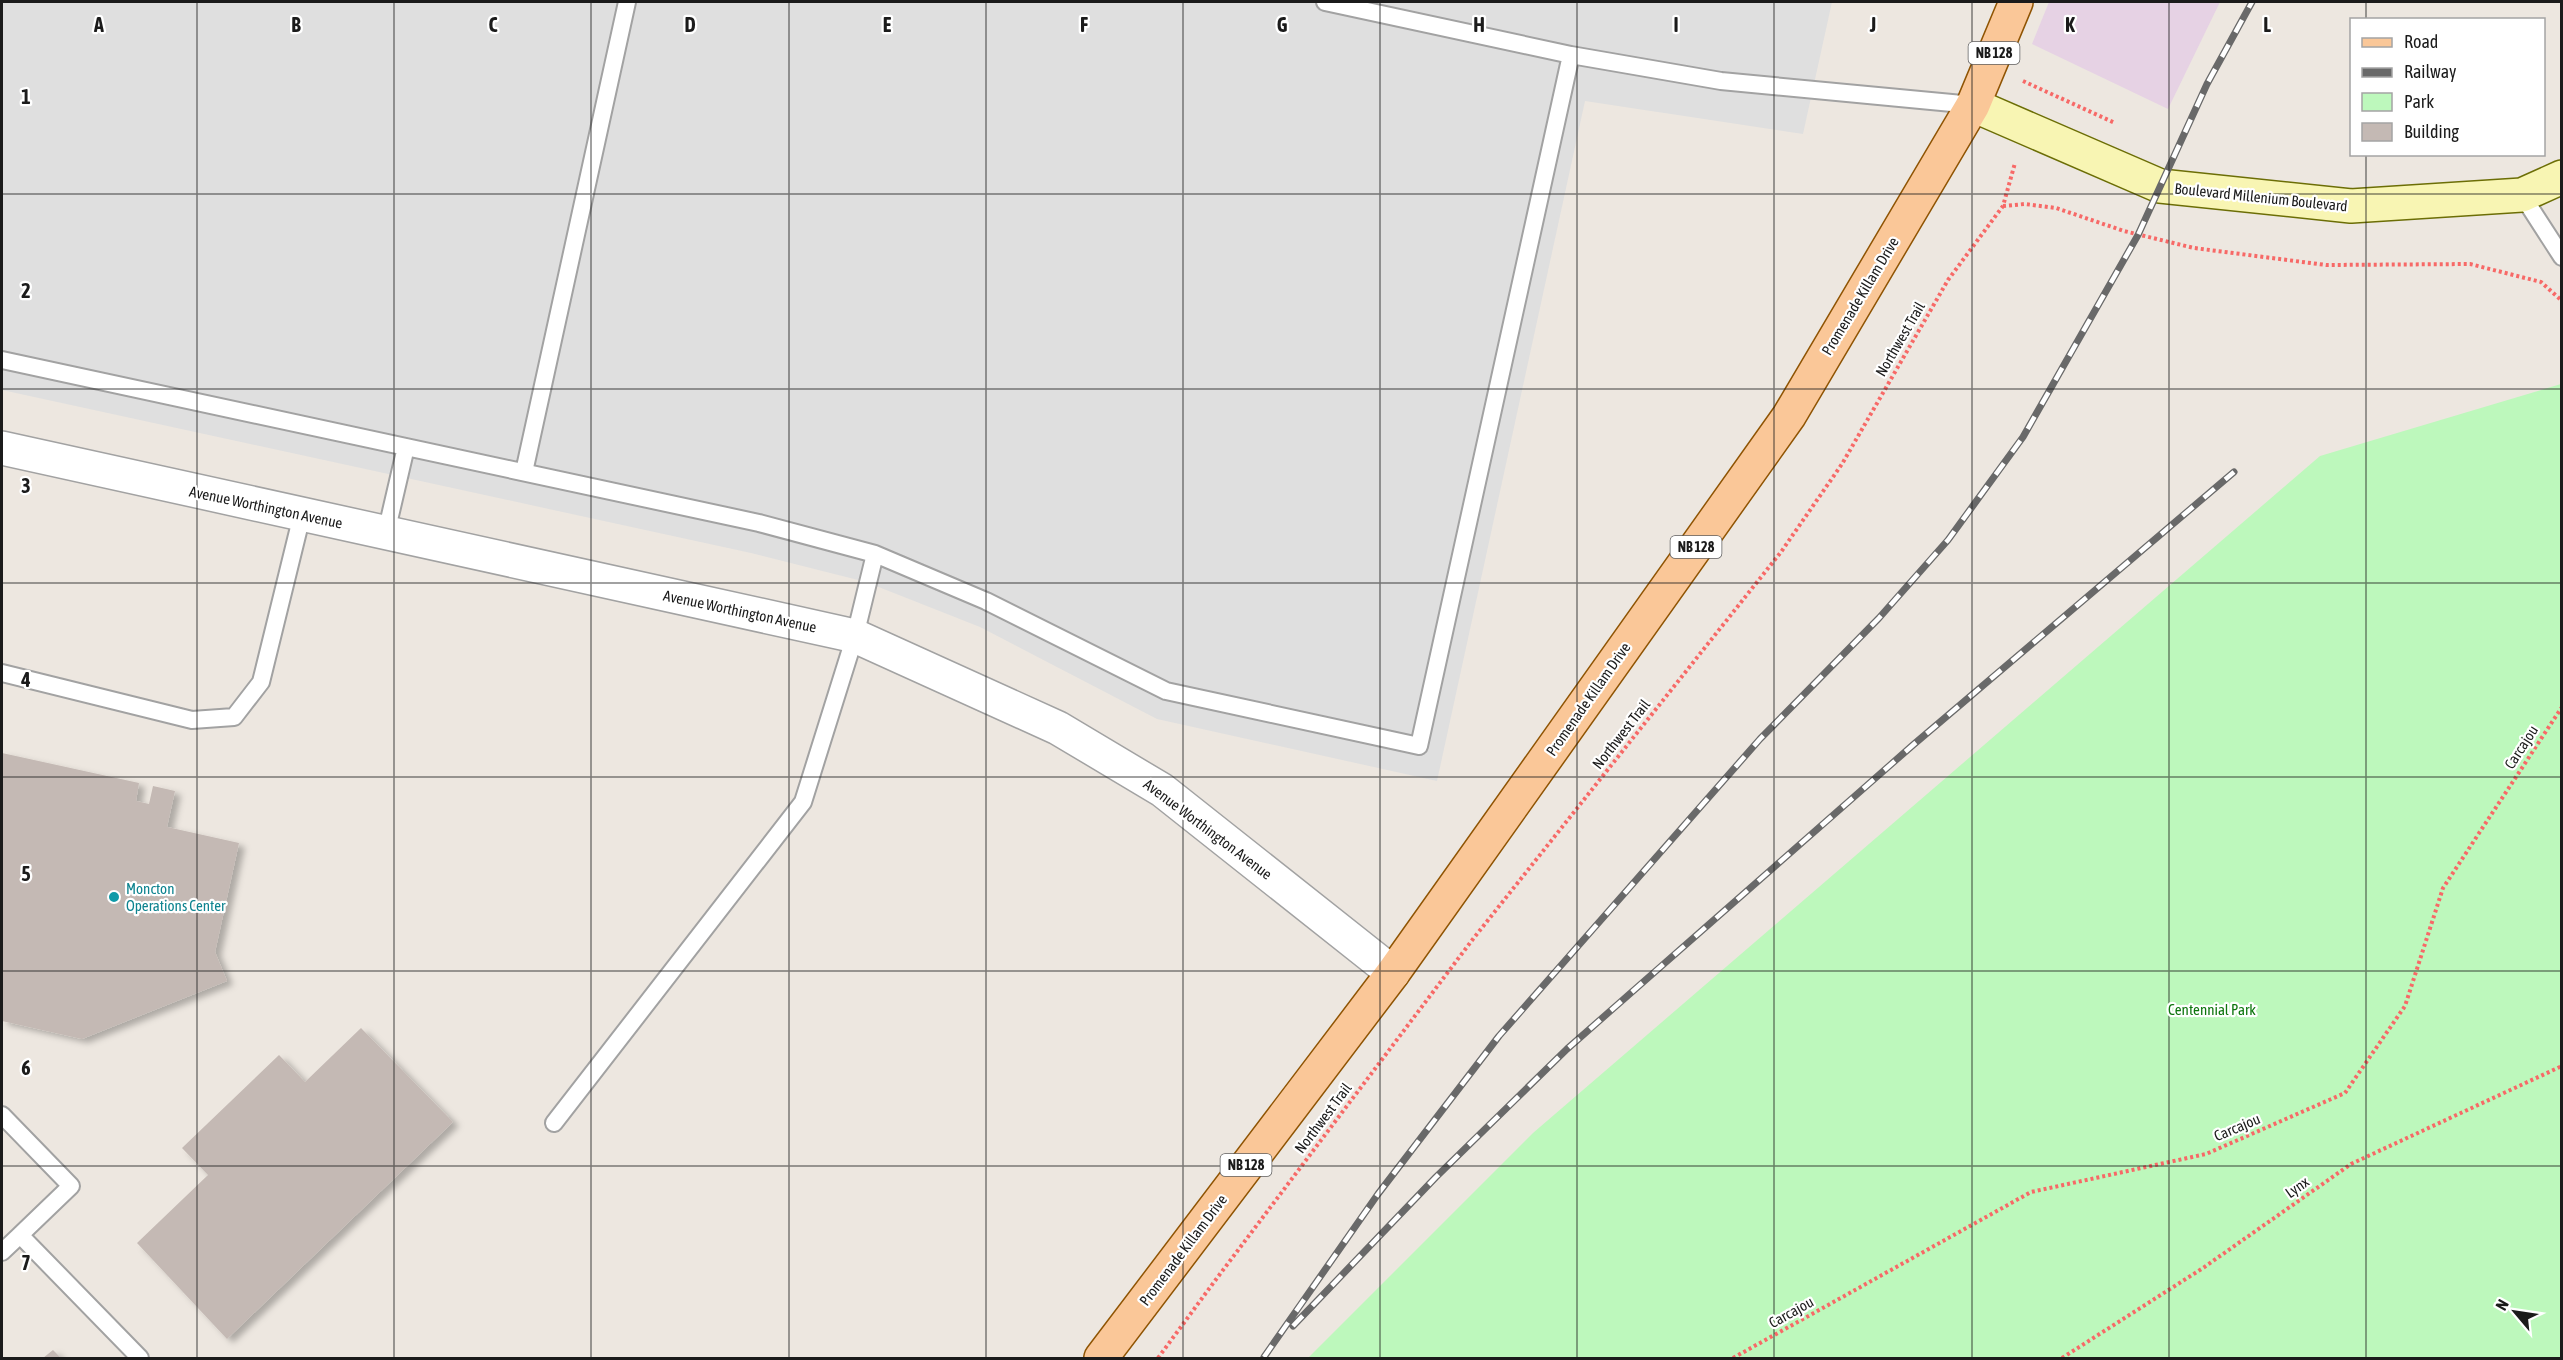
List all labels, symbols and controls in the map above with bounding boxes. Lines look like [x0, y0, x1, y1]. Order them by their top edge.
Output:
text: A [93, 13, 104, 36]
text: B [291, 13, 301, 36]
text: C [489, 13, 498, 36]
text: D [684, 13, 696, 36]
text: E [883, 13, 892, 36]
text: F [1080, 13, 1088, 36]
text: G [1277, 13, 1288, 36]
text: H [1473, 13, 1485, 36]
text: I [1673, 13, 1679, 36]
text: J [1869, 13, 1876, 36]
text: K [2065, 13, 2075, 36]
text: L [2263, 13, 2271, 36]
legend [2350, 18, 2545, 156]
text: Road [2404, 31, 2438, 52]
road number: NB 128 [1968, 42, 2020, 64]
text: Railway [2404, 61, 2456, 82]
text: 1 [21, 85, 31, 108]
text: Park [2404, 91, 2434, 112]
text: Building [2404, 121, 2459, 142]
street label: Boulevard Millenium Boulevard [2174, 179, 2348, 215]
street label: Promenade Killam Drive [1818, 234, 1902, 358]
text: 2 [21, 279, 31, 302]
street label: Northwest Trail [1872, 299, 1928, 379]
text: 3 [21, 474, 31, 497]
street label: Avenue Worthington Avenue [188, 482, 344, 532]
road number: NB 128 [1670, 536, 1722, 558]
street label: Avenue Worthington Avenue [662, 586, 818, 636]
street label: Promenade Killam Drive [1543, 639, 1634, 759]
text: 4 [20, 668, 31, 691]
street label: Northwest Trail [1589, 696, 1653, 772]
street label: Carcajou [2501, 722, 2541, 772]
street label: Avenue Worthington Avenue [1141, 775, 1276, 883]
text: 5 [21, 862, 31, 885]
place label: Moncton Operations Center [126, 880, 226, 914]
marker: Moncton Operations Center [107, 890, 121, 904]
park label: Centennial Park [2168, 1001, 2256, 1018]
text: 6 [21, 1056, 31, 1079]
street label: Northwest Trail [1291, 1080, 1355, 1156]
street label: Carcajou [2211, 1110, 2263, 1144]
road number: NB 128 [1220, 1154, 1272, 1176]
street label: Lynx [2282, 1173, 2312, 1201]
street label: Promenade Killam Drive [1136, 1191, 1230, 1309]
text: 7 [21, 1251, 31, 1274]
north arrow [2485, 1282, 2545, 1342]
street label: Carcajou [1766, 1293, 1816, 1331]
text: N [2492, 1296, 2512, 1313]

